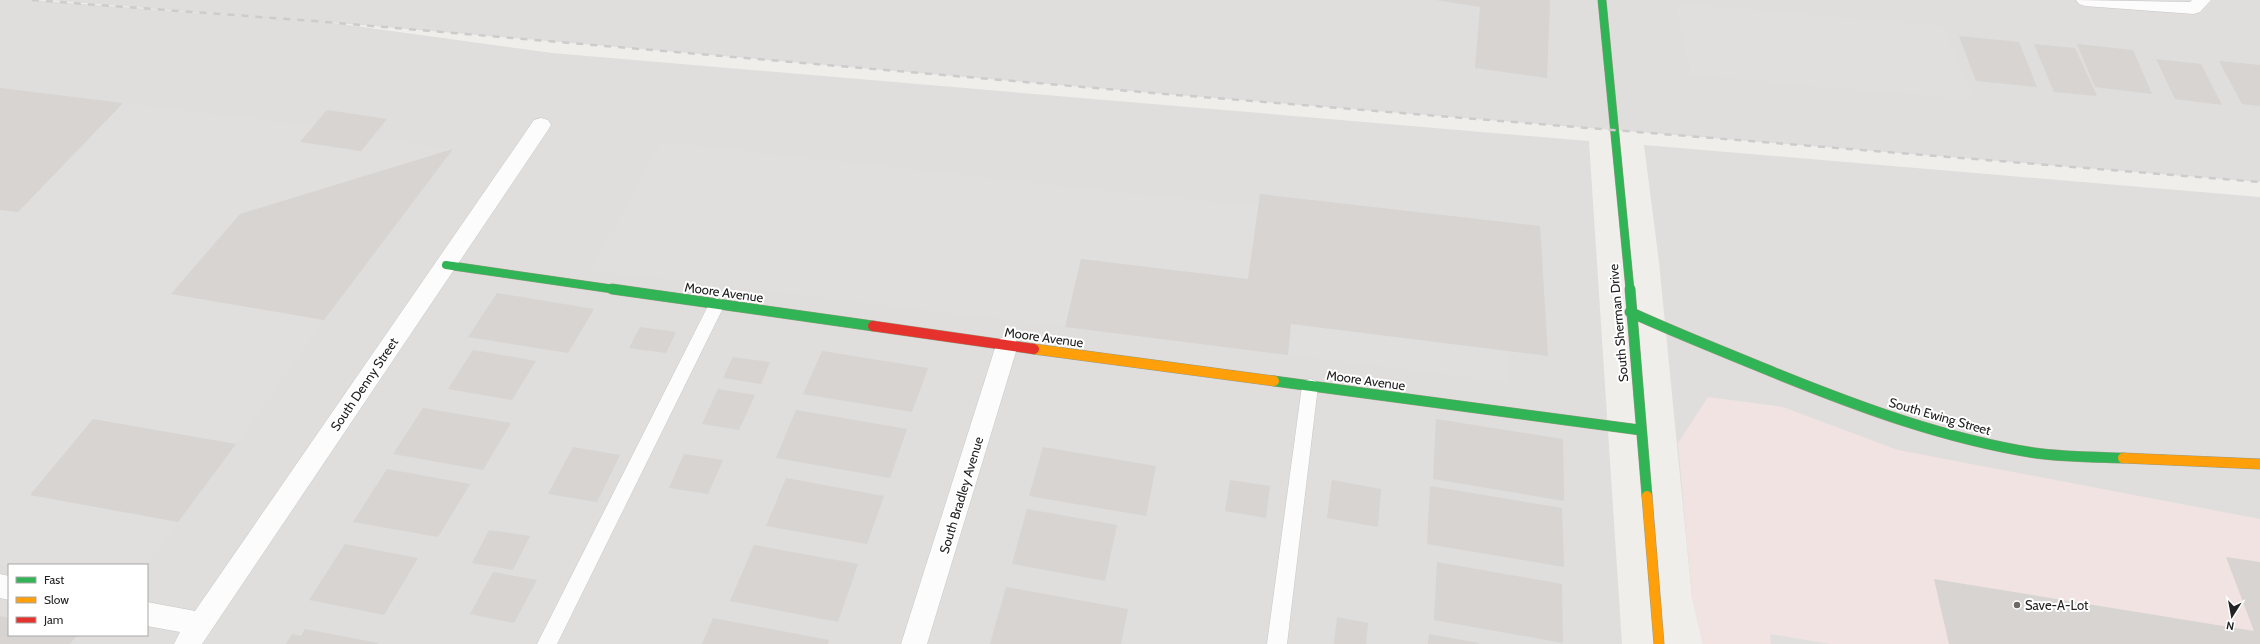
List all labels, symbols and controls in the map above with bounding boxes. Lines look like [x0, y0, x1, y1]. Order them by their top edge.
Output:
street label: South Sherman Drive [1605, 263, 1631, 383]
street label: Moore Avenue [684, 279, 765, 305]
street label: Moore Avenue [1004, 324, 1085, 350]
street label: South Denny Street [327, 334, 402, 434]
street label: Moore Avenue [1326, 367, 1407, 393]
street label: South Ewing Street [1887, 394, 1993, 438]
street label: South Bradley Avenue [936, 434, 986, 555]
legend [8, 564, 148, 636]
text: Fast [44, 572, 64, 587]
text: Slow [44, 592, 69, 607]
north arrow [2212, 596, 2252, 636]
place label: Save-A-Lot [2025, 597, 2089, 613]
marker: Save-A-Lot [2012, 600, 2022, 610]
text: Jam [43, 612, 63, 627]
text: N [2225, 618, 2235, 633]

